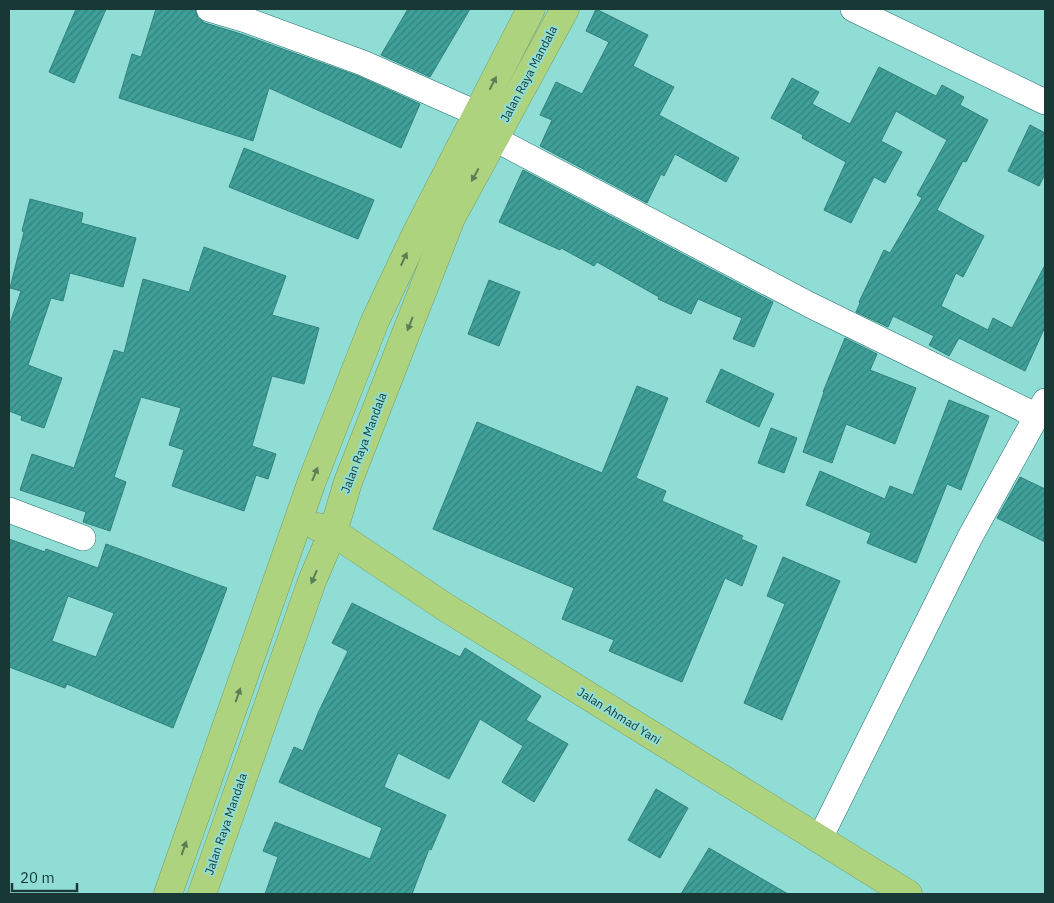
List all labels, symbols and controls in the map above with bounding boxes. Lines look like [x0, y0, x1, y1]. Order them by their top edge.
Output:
street label: Jalan Raya Mandala [497, 23, 561, 124]
one-way arrow [489, 76, 497, 90]
one-way arrow [471, 168, 479, 182]
one-way arrow [400, 252, 408, 266]
one-way arrow [406, 316, 413, 331]
street label: Jalan Raya Mandala [337, 390, 390, 495]
one-way arrow [311, 467, 319, 481]
one-way arrow [310, 570, 318, 585]
street label: Jalan Ahmad Yani [575, 684, 664, 747]
one-way arrow [234, 687, 242, 702]
street label: Jalan Raya Mandala [201, 770, 250, 877]
one-way arrow [181, 841, 189, 856]
scale bar [12, 860, 78, 892]
text: 20 m [20, 868, 55, 887]

